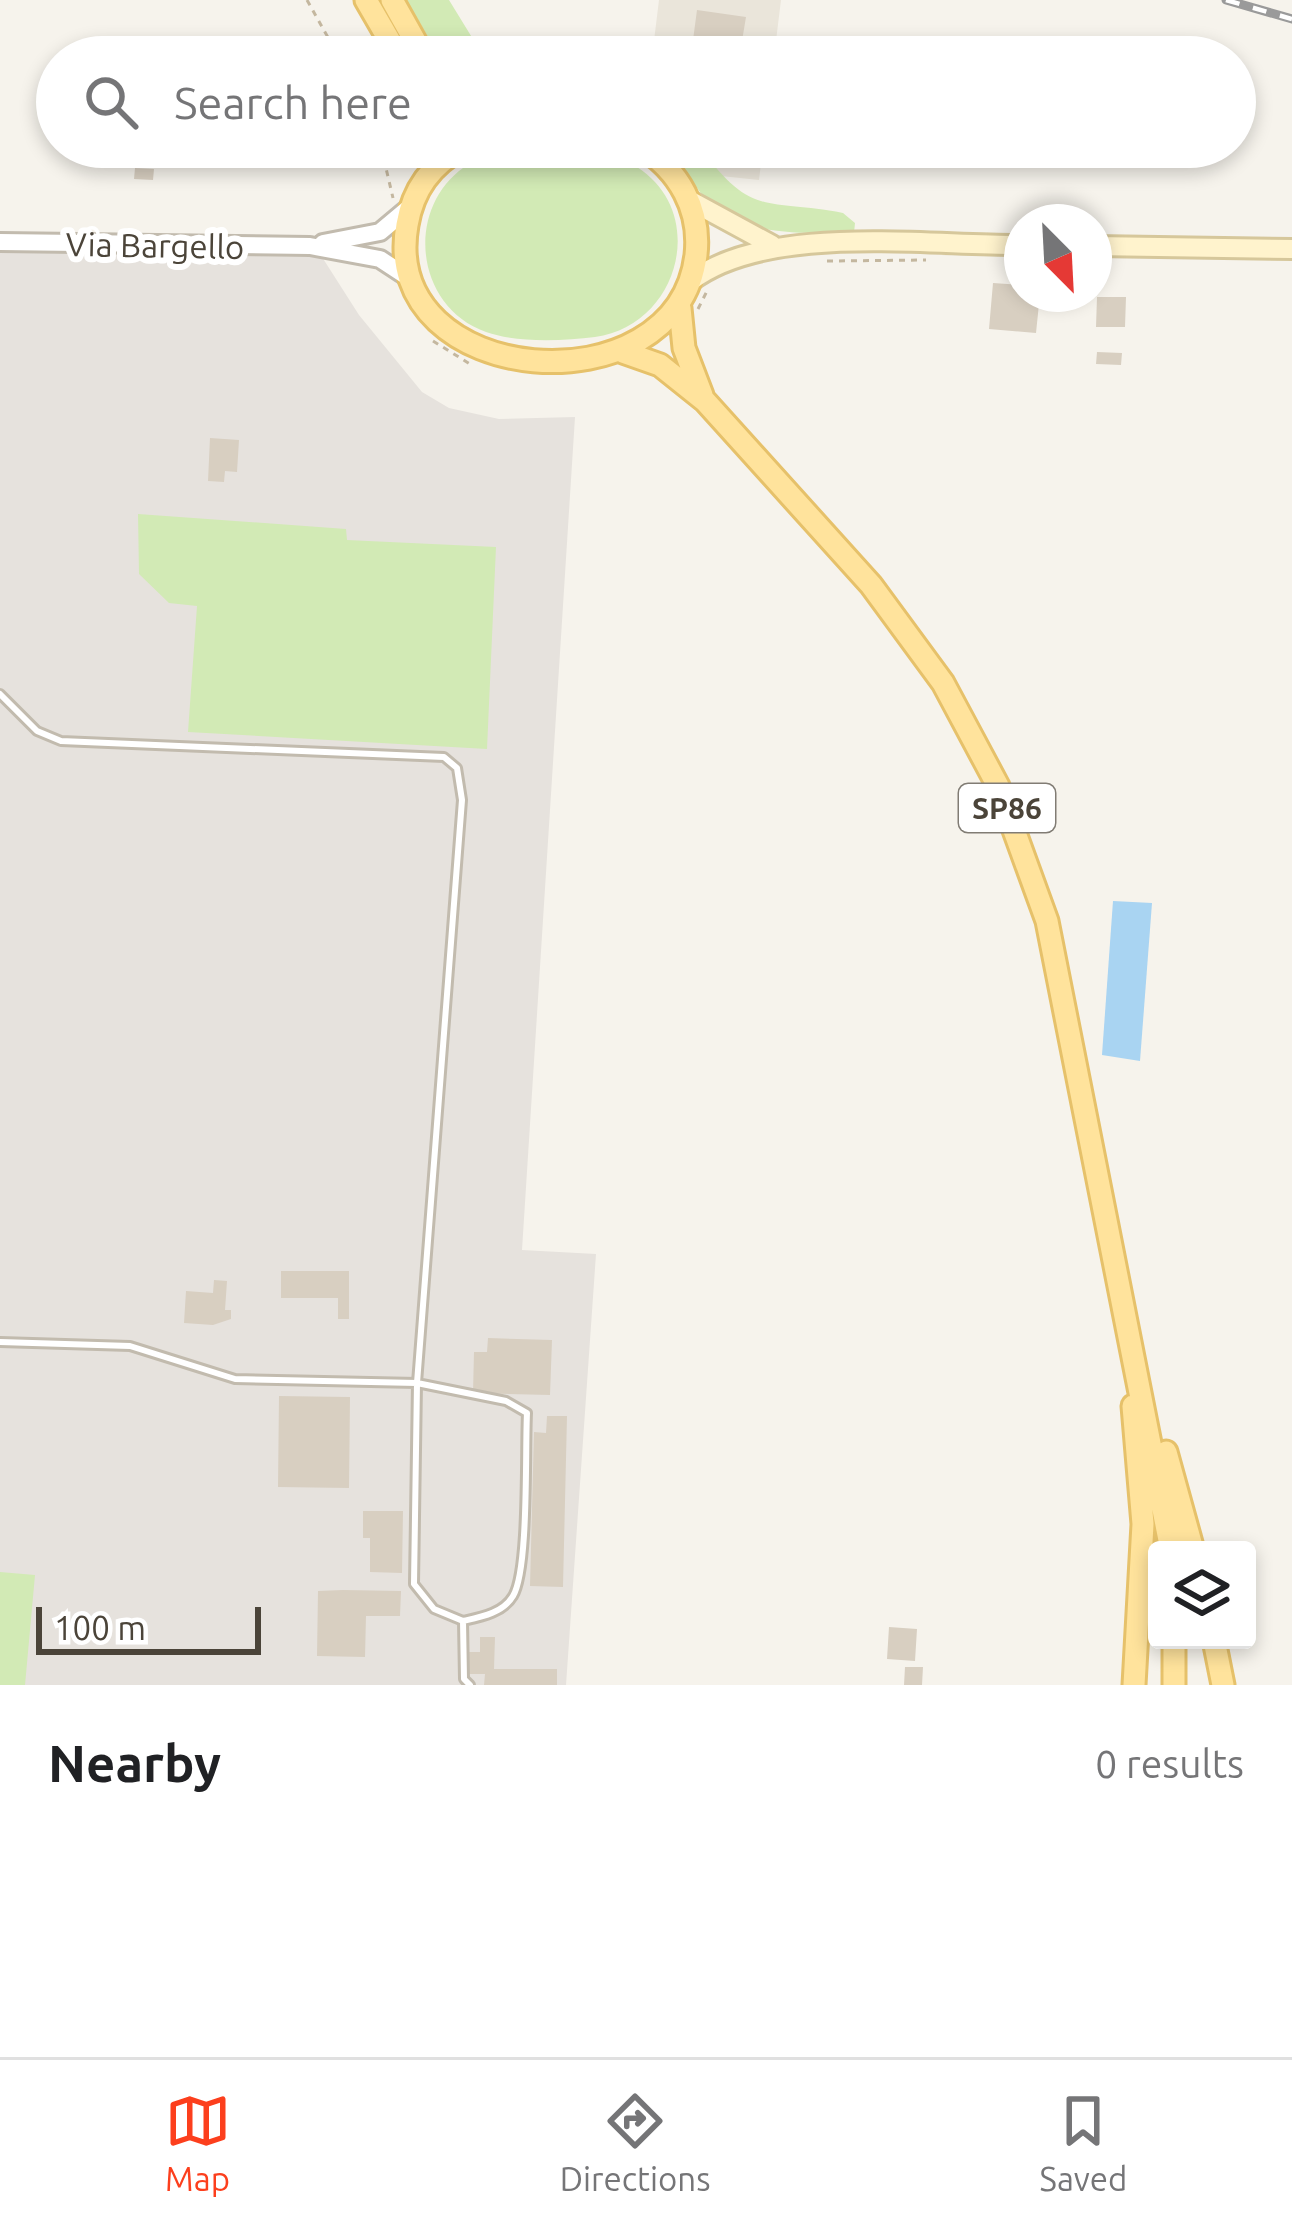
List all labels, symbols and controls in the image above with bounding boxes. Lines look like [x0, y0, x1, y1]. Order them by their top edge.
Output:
search box [36, 36, 1256, 168]
icon: search [78, 69, 144, 135]
text: Search here [174, 77, 412, 128]
north arrow [1004, 204, 1112, 312]
street label: Via Bargello [65, 225, 245, 265]
road number: SP86 [959, 784, 1055, 832]
map controls [1148, 1541, 1256, 1649]
button: layers [1148, 1541, 1256, 1649]
scale bar [36, 1601, 261, 1654]
text: 100 m [54, 1609, 146, 1646]
text: Nearby [48, 1734, 221, 1792]
text: 0 results [1095, 1742, 1244, 1785]
tab: Map [165, 2088, 231, 2197]
tab: Directions [560, 2088, 710, 2197]
tab: Saved [1040, 2088, 1127, 2197]

